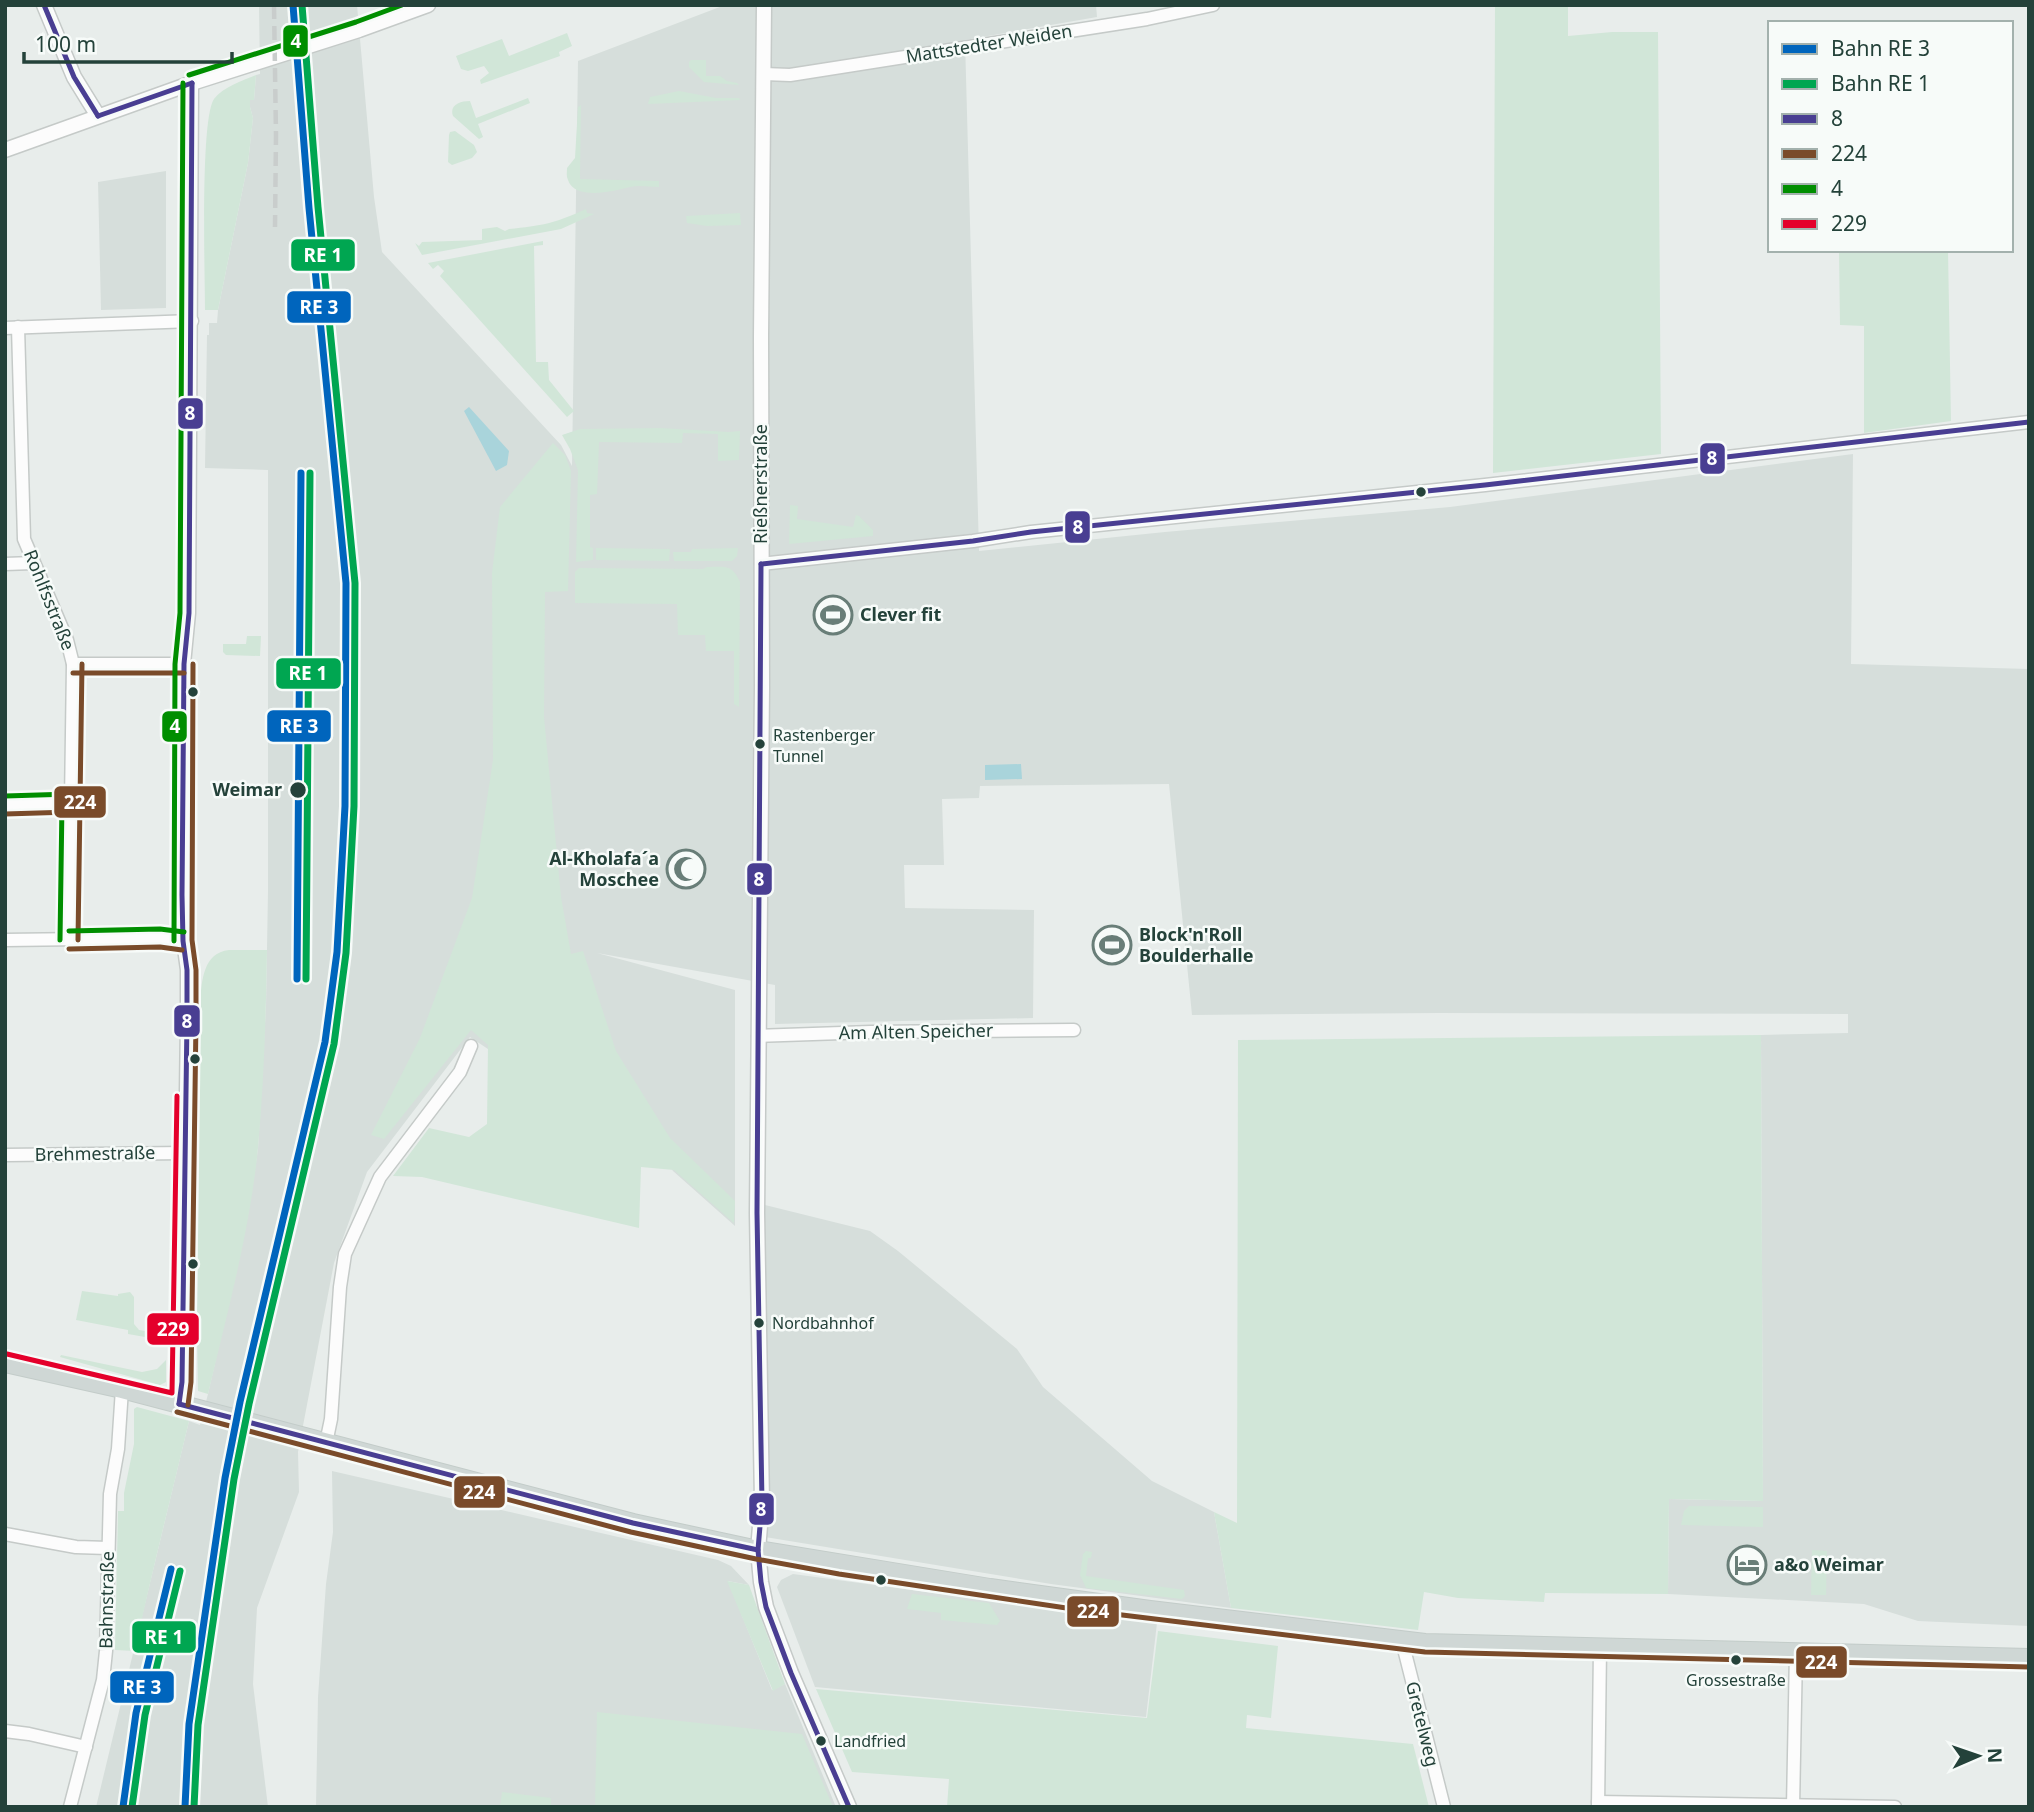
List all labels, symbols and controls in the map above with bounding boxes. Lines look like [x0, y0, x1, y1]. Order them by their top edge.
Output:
street label: Mattstedter Weiden [904, 18, 1074, 68]
scale bar [24, 21, 233, 65]
legend [1768, 21, 2013, 252]
line badge: 4 [282, 24, 309, 58]
text: 4 [291, 28, 302, 54]
text: 100 m [35, 30, 96, 58]
text: Bahn RE 3 [1831, 34, 1930, 62]
text: Bahn RE 1 [1831, 69, 1930, 97]
text: 8 [1831, 104, 1843, 132]
text: 224 [1831, 139, 1867, 167]
text: 4 [1831, 174, 1843, 202]
text: 229 [1831, 209, 1867, 237]
line badge: RE 1 [290, 238, 356, 272]
text: RE 1 [304, 242, 342, 268]
line badge: RE 3 [286, 290, 352, 324]
text: RE 3 [300, 294, 339, 320]
line badge: 8 [177, 397, 204, 430]
text: 8 [185, 400, 196, 426]
street label: Rießnerstraße [748, 424, 772, 544]
line badge: 8 [1699, 442, 1726, 475]
text: 8 [1707, 445, 1718, 471]
unlabelled marker [1414, 485, 1428, 499]
line badge: 8 [1064, 510, 1091, 544]
text: 8 [1073, 514, 1084, 540]
street label: Rohlfsstraße [19, 546, 81, 653]
sports icon: Clever fit [812, 594, 854, 636]
place label: Clever fit [860, 602, 941, 626]
line badge: RE 1 [275, 657, 342, 690]
text: RE 1 [289, 660, 327, 686]
unlabelled marker [186, 685, 200, 699]
line badge: RE 3 [266, 709, 332, 743]
line badge: 4 [161, 710, 188, 743]
text: 4 [170, 713, 181, 739]
text: RE 3 [280, 713, 319, 739]
place label: Rastenberger Tunnel [773, 724, 875, 767]
marker: Rastenberger Tunnel [753, 737, 767, 751]
place label: Weimar [212, 777, 282, 801]
marker: Weimar [288, 780, 308, 800]
line badge: 224 [53, 785, 107, 819]
text: 224 [64, 789, 96, 815]
place label: Al-Kholafa´a Moschee [549, 846, 659, 891]
mosque icon: Al-Kholafa´a Moschee [665, 848, 707, 890]
line badge: 8 [746, 862, 773, 896]
text: 8 [754, 866, 765, 892]
place label: Block'n'Roll Boulderhalle [1139, 922, 1253, 967]
sports icon: Block'n'Roll Boulderhalle [1091, 924, 1133, 966]
line badge: 8 [173, 1004, 201, 1038]
text: 8 [182, 1008, 193, 1034]
street label: Am Alten Speicher [838, 1018, 994, 1044]
unlabelled marker [188, 1052, 202, 1066]
street label: Brehmestraße [34, 1140, 156, 1166]
unlabelled marker [186, 1257, 200, 1271]
line badge: 229 [146, 1312, 200, 1346]
place label: Nordbahnhof [772, 1312, 875, 1334]
text: 229 [157, 1316, 189, 1342]
marker: Nordbahnhof [752, 1316, 766, 1330]
line badge: 224 [453, 1475, 506, 1509]
text: 224 [463, 1479, 495, 1505]
line badge: 8 [748, 1492, 775, 1526]
text: 8 [756, 1496, 767, 1522]
hotel icon: a&o Weimar [1726, 1544, 1768, 1586]
street label: Bahnstraße [93, 1551, 119, 1649]
place label: a&o Weimar [1774, 1552, 1884, 1576]
unlabelled marker [874, 1573, 888, 1587]
line badge: 224 [1066, 1595, 1120, 1628]
text: 224 [1077, 1598, 1109, 1624]
line badge: RE 1 [131, 1620, 197, 1654]
text: RE 1 [145, 1624, 183, 1650]
line badge: 224 [1795, 1645, 1848, 1679]
text: 224 [1805, 1649, 1837, 1675]
marker: Grossestraße [1729, 1653, 1743, 1667]
place label: Grossestraße [1686, 1669, 1786, 1691]
line badge: RE 3 [109, 1670, 175, 1704]
text: RE 3 [123, 1674, 162, 1700]
street label: Gretelweg [1401, 1679, 1445, 1769]
north arrow [1943, 1721, 2013, 1791]
place label: Landfried [834, 1730, 906, 1752]
marker: Landfried [814, 1734, 828, 1748]
text: N [1982, 1747, 2008, 1764]

